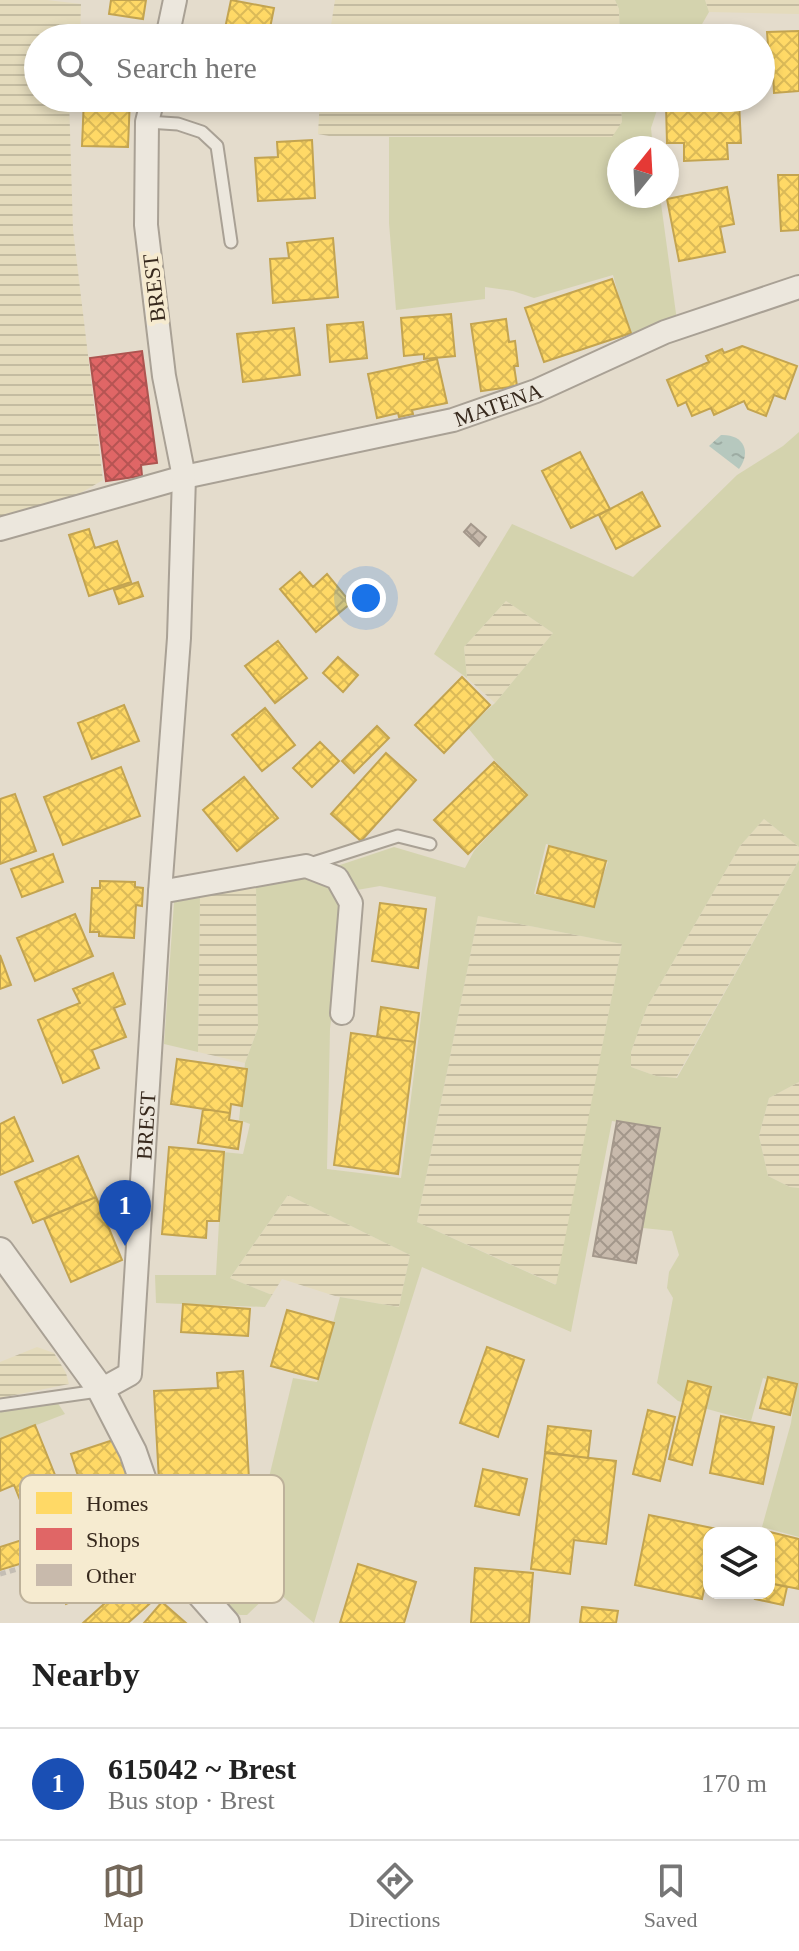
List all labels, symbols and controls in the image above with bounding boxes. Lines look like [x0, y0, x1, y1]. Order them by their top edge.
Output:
search box [24, 24, 775, 112]
icon: search [52, 46, 96, 90]
text: Search here [116, 51, 257, 84]
north arrow [607, 136, 679, 208]
street label: BREST [137, 252, 171, 324]
street label: MATENA [451, 377, 546, 431]
your location [346, 578, 386, 618]
street label: BREST [131, 1090, 160, 1161]
pin: 1 [99, 1180, 151, 1246]
legend [20, 1475, 284, 1603]
text: Homes [86, 1491, 148, 1516]
text: Shops [86, 1527, 140, 1552]
map controls [703, 1527, 775, 1599]
button: layers [703, 1527, 775, 1599]
text: Other [86, 1563, 137, 1588]
text: Nearby [32, 1656, 140, 1693]
text: 615042 ~ Brest [108, 1752, 296, 1785]
text: 1 [52, 1769, 65, 1798]
text: 170 m [701, 1769, 767, 1798]
text: Bus stop · Brest [108, 1786, 275, 1815]
tab: Map [102, 1859, 146, 1933]
tab: Directions [349, 1859, 440, 1933]
tab: Saved [644, 1859, 697, 1933]

